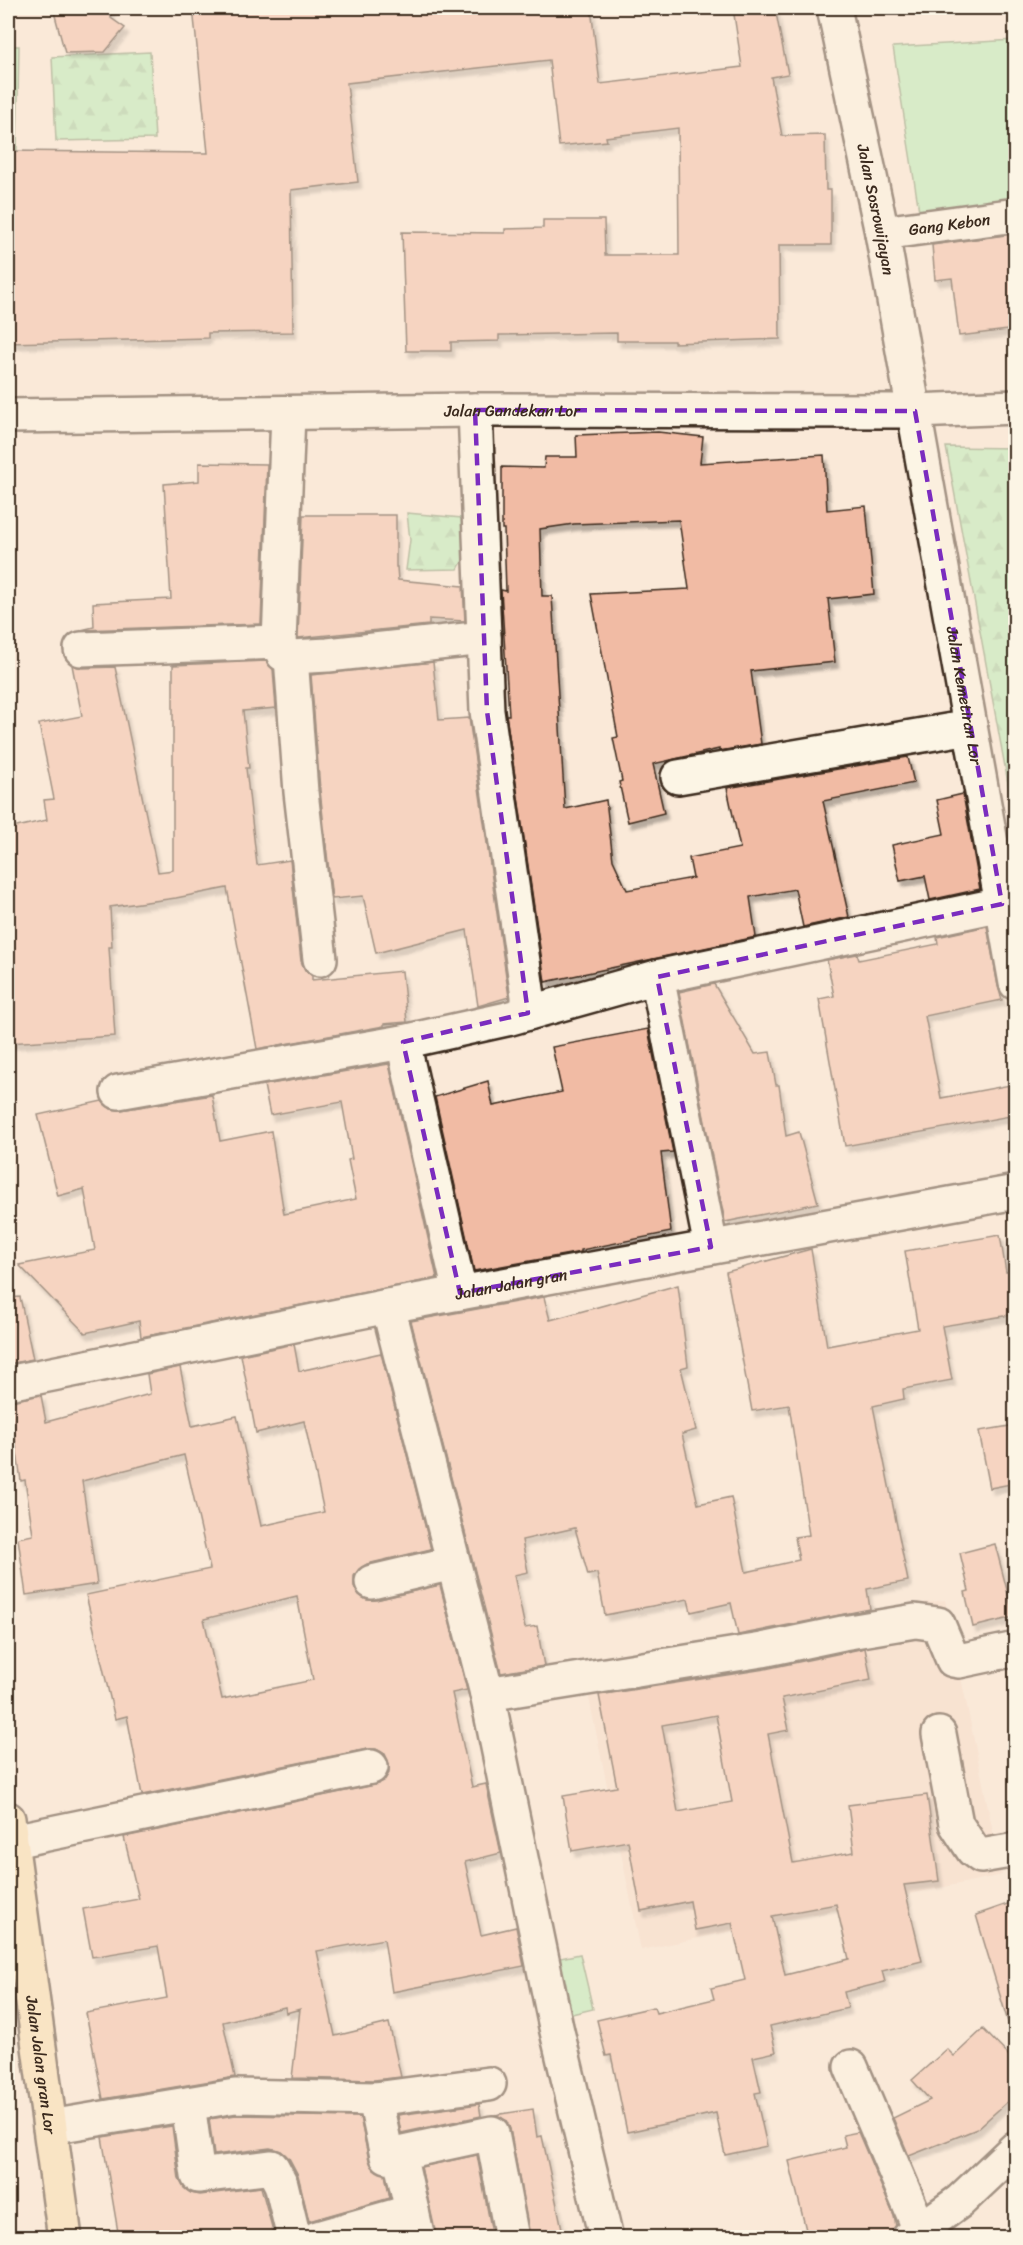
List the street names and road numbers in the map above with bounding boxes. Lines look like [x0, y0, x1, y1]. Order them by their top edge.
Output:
street label: Jalan Sosrowijayan [849, 140, 904, 278]
street label: Gang Kebon [907, 204, 992, 244]
street label: Jalan Gandekan Lor [443, 395, 581, 425]
street label: Jalan Kemetiran Lor [938, 623, 991, 768]
street label: Jalan Jalan gran [452, 1259, 570, 1308]
street label: Jalan Jalan gran Lor [18, 1993, 65, 2137]

